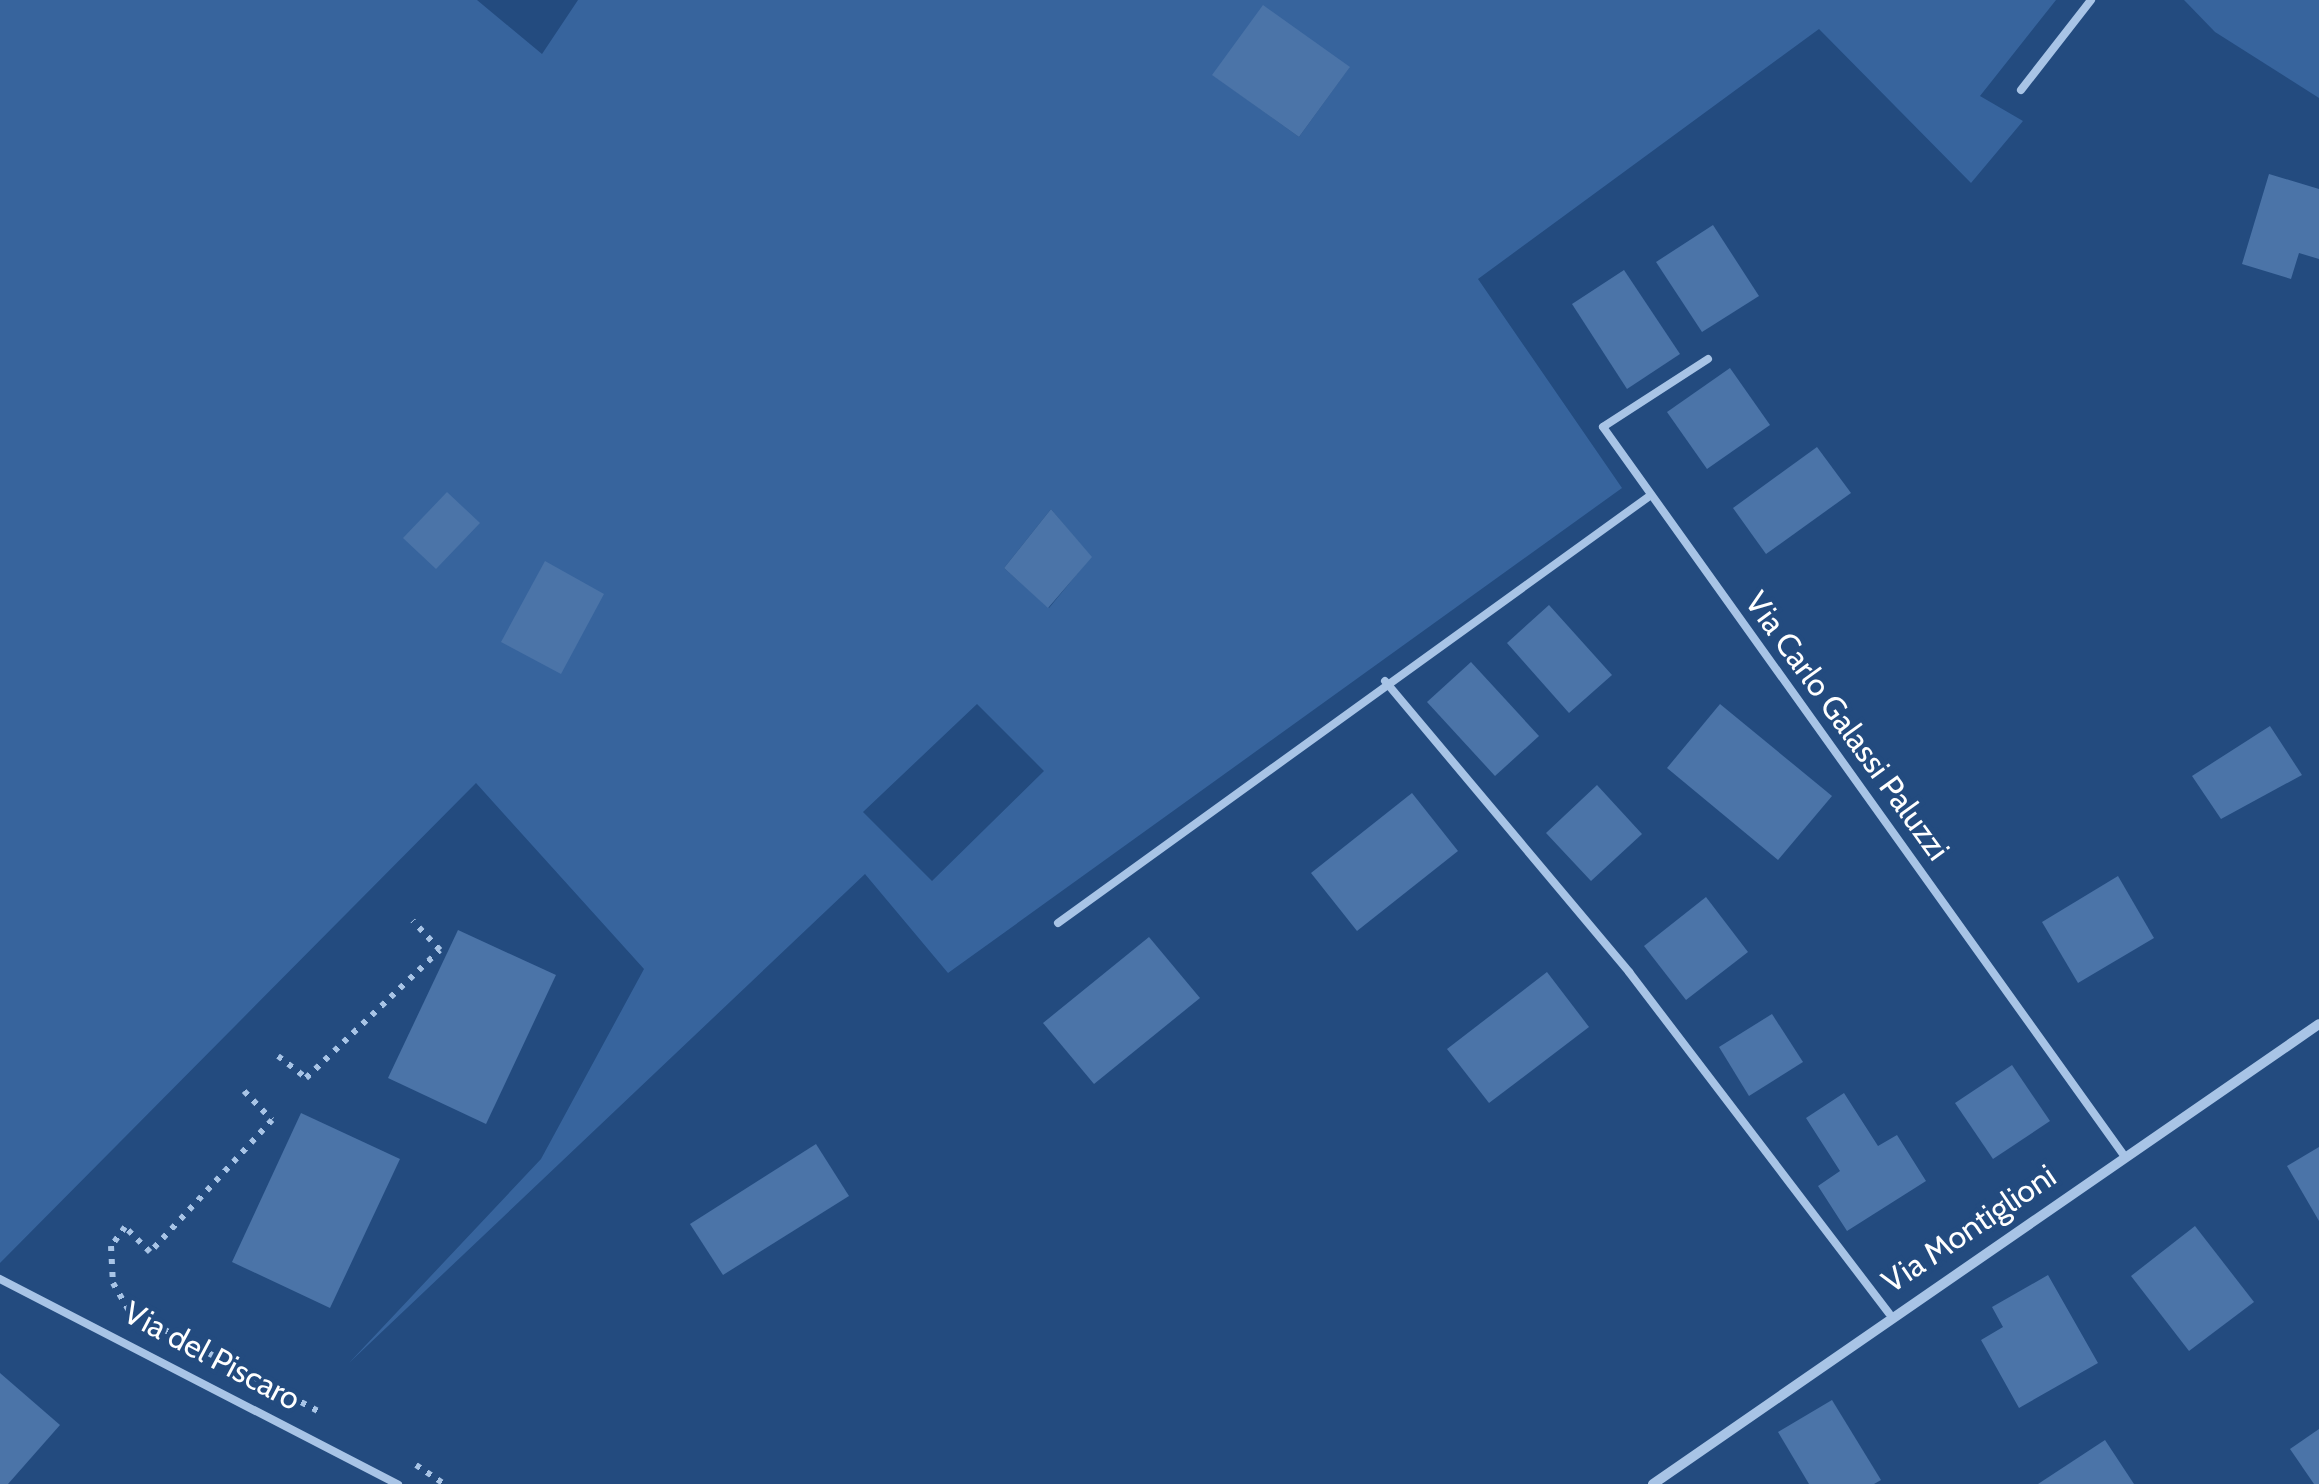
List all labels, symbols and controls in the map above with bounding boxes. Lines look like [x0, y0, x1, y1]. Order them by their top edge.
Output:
street label: Via Carlo Galassi Paluzzi [1737, 584, 1957, 868]
street label: Via Montiglioni [1875, 1157, 2063, 1301]
street label: Via del Piscaro [117, 1293, 307, 1419]

